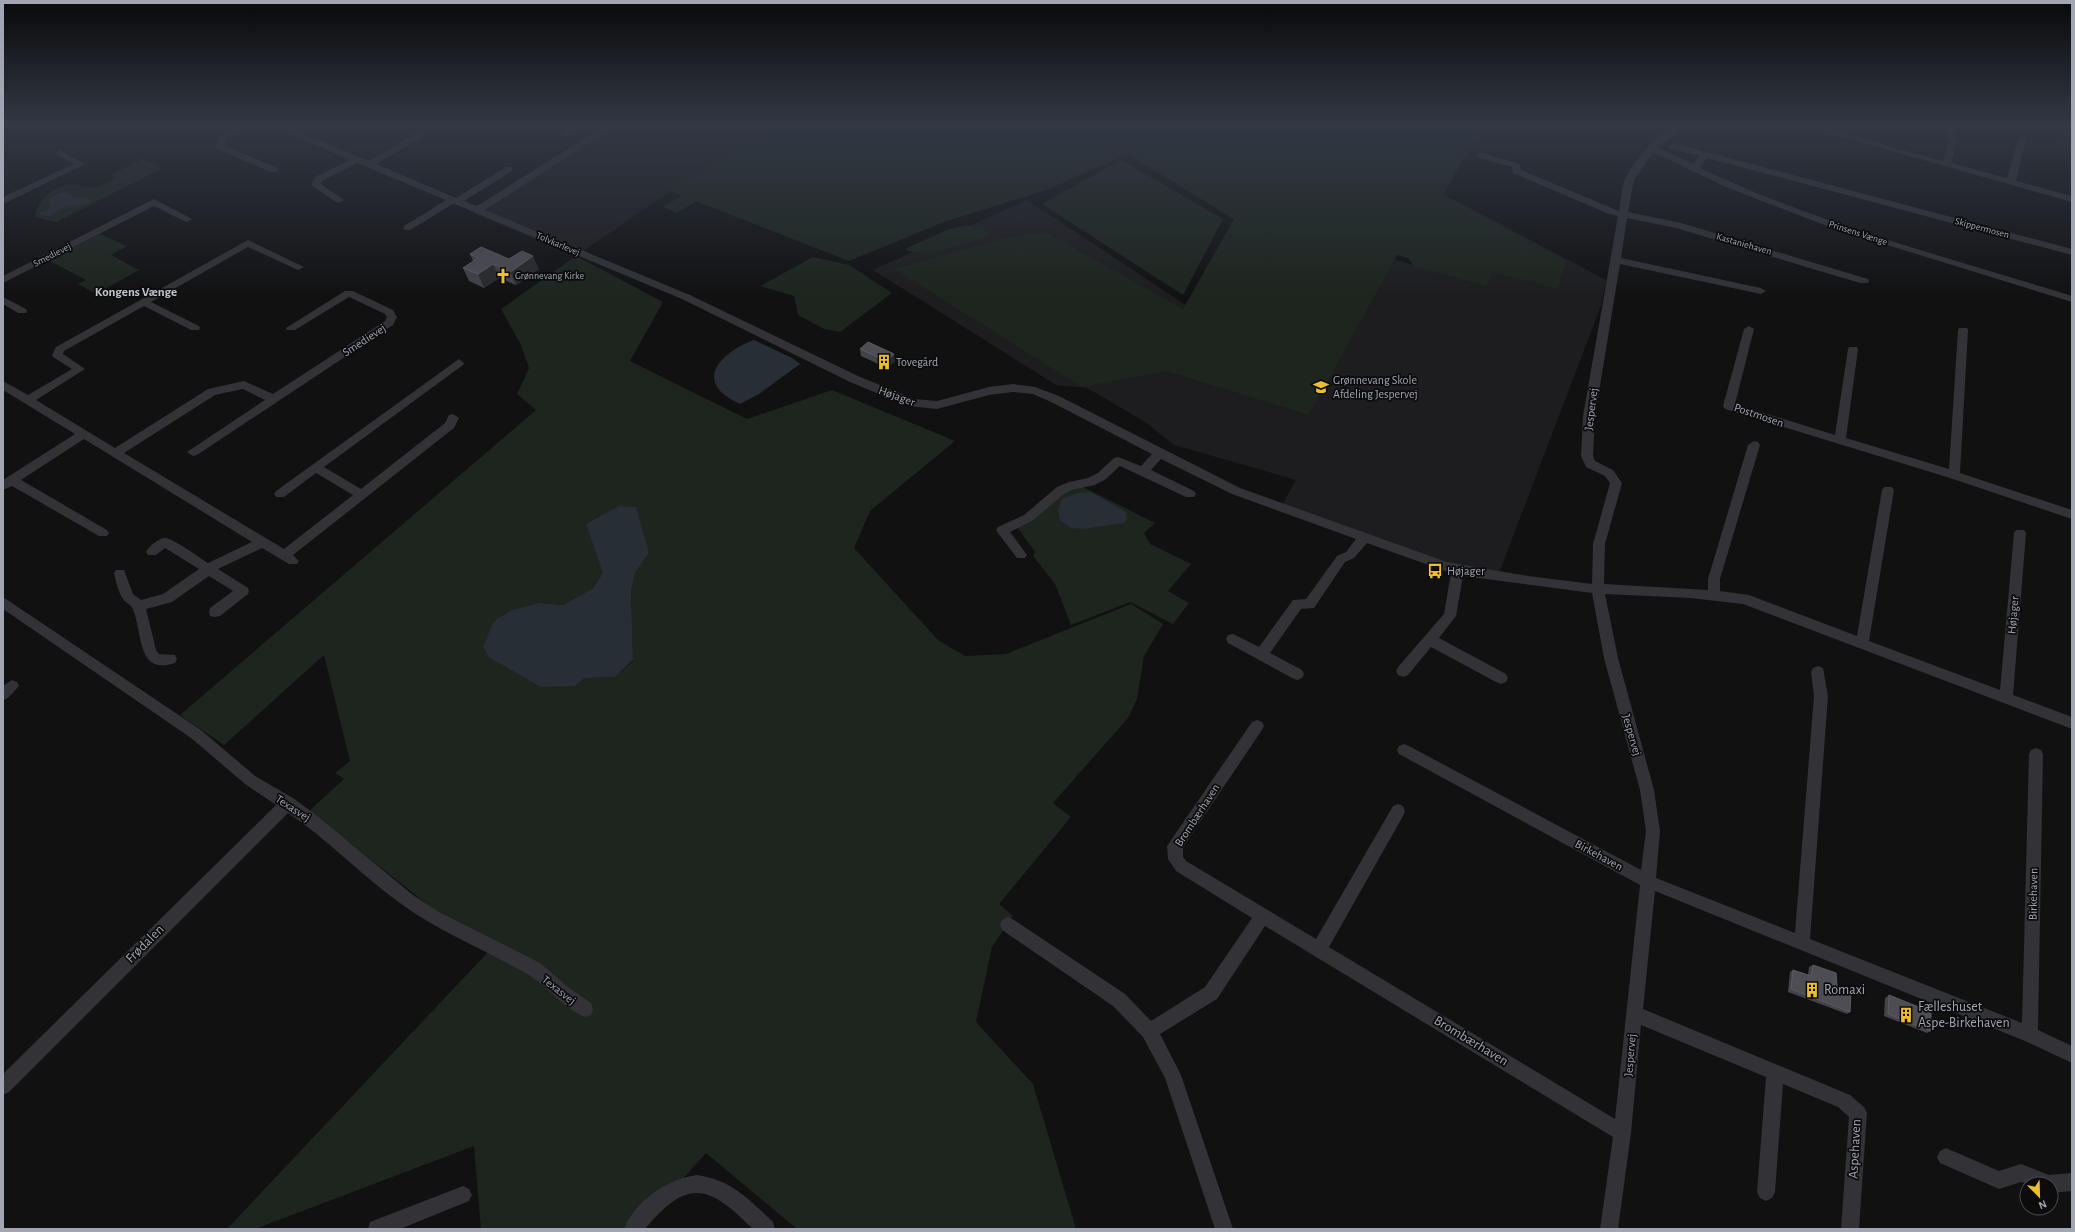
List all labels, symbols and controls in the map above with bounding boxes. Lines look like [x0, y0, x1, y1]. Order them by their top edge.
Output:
street label: Skippermosen [1954, 216, 2010, 240]
street label: Prinsens Vænge [1827, 219, 1889, 247]
street label: Tolvkarlevej [535, 230, 581, 258]
street label: Kastaniehaven [1715, 231, 1773, 257]
street label: Smedievej [32, 241, 72, 269]
church icon: Grønnevang Kirke [494, 267, 512, 285]
place label: Grønnevang Kirke [515, 271, 584, 281]
district label: Kongens Vænge [95, 286, 177, 299]
street label: Smedievej [340, 322, 388, 359]
building icon: Tovegård [875, 353, 893, 371]
place label: Tovegård [896, 356, 938, 368]
place label: Grønnevang Skole Afdeling Jespervej [1333, 374, 1418, 401]
school or university icon: Grønnevang Skole Afdeling Jespervej [1312, 378, 1330, 396]
street label: Højager [877, 384, 917, 409]
street label: Jespervej [1582, 387, 1601, 431]
street label: Postmosen [1733, 401, 1785, 429]
bus stop icon: Højager [1426, 562, 1444, 580]
place label: Højager [1447, 565, 1485, 578]
street label: Højager [2005, 596, 2022, 634]
street label: Jespervej [1619, 713, 1644, 757]
street label: Brombærhaven [1172, 782, 1222, 848]
street label: Texasvej [273, 792, 313, 825]
street label: Birkehaven [1573, 837, 1625, 873]
street label: Birkehaven [2027, 868, 2039, 920]
street label: Frødalen [123, 922, 167, 966]
street label: Texasvej [539, 973, 578, 1008]
building icon: Romaxi [1803, 981, 1821, 999]
place label: Romaxi [1824, 983, 1865, 997]
place label: Fælleshuset Aspe-Birkehaven [1918, 1000, 2010, 1030]
building icon: Fælleshuset Aspe-Birkehaven [1897, 1006, 1915, 1024]
street label: Brombærhaven [1431, 1013, 1511, 1069]
street label: Jespervej [1622, 1033, 1639, 1077]
street label: Aspehaven [1846, 1119, 1864, 1179]
north arrow [2019, 1176, 2059, 1216]
text: N [2037, 1198, 2048, 1211]

